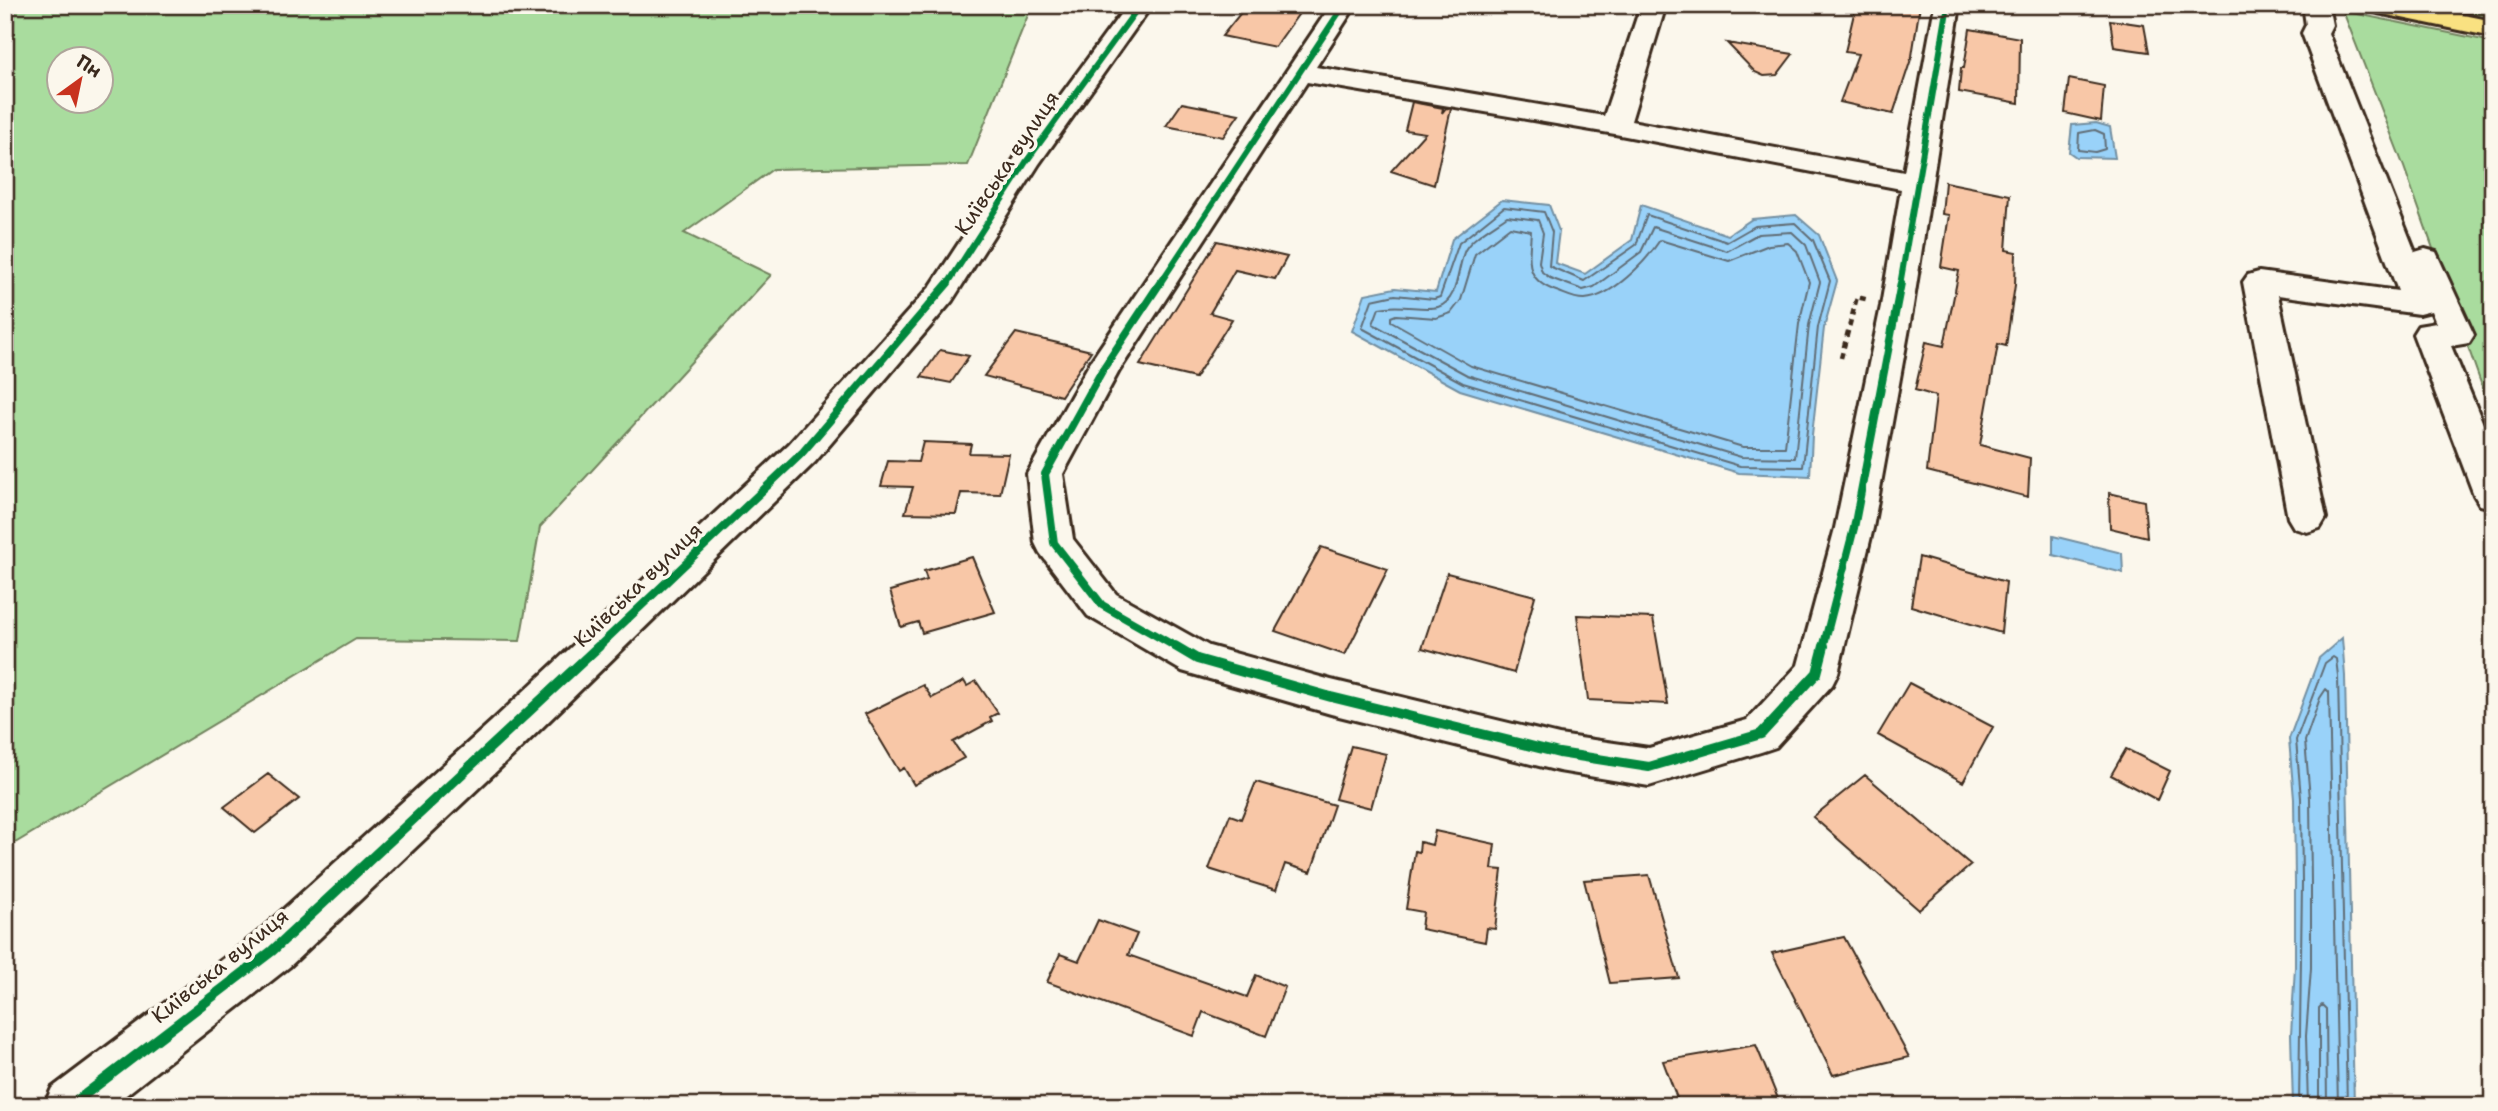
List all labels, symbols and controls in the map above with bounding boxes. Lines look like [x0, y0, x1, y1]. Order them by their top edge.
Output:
north arrow [46, 46, 116, 116]
text: Пн [72, 49, 106, 83]
street label: Київська вулиця [948, 85, 1066, 241]
street label: Київська вулиця [568, 516, 708, 654]
street label: Київська вулиця [146, 902, 294, 1030]

